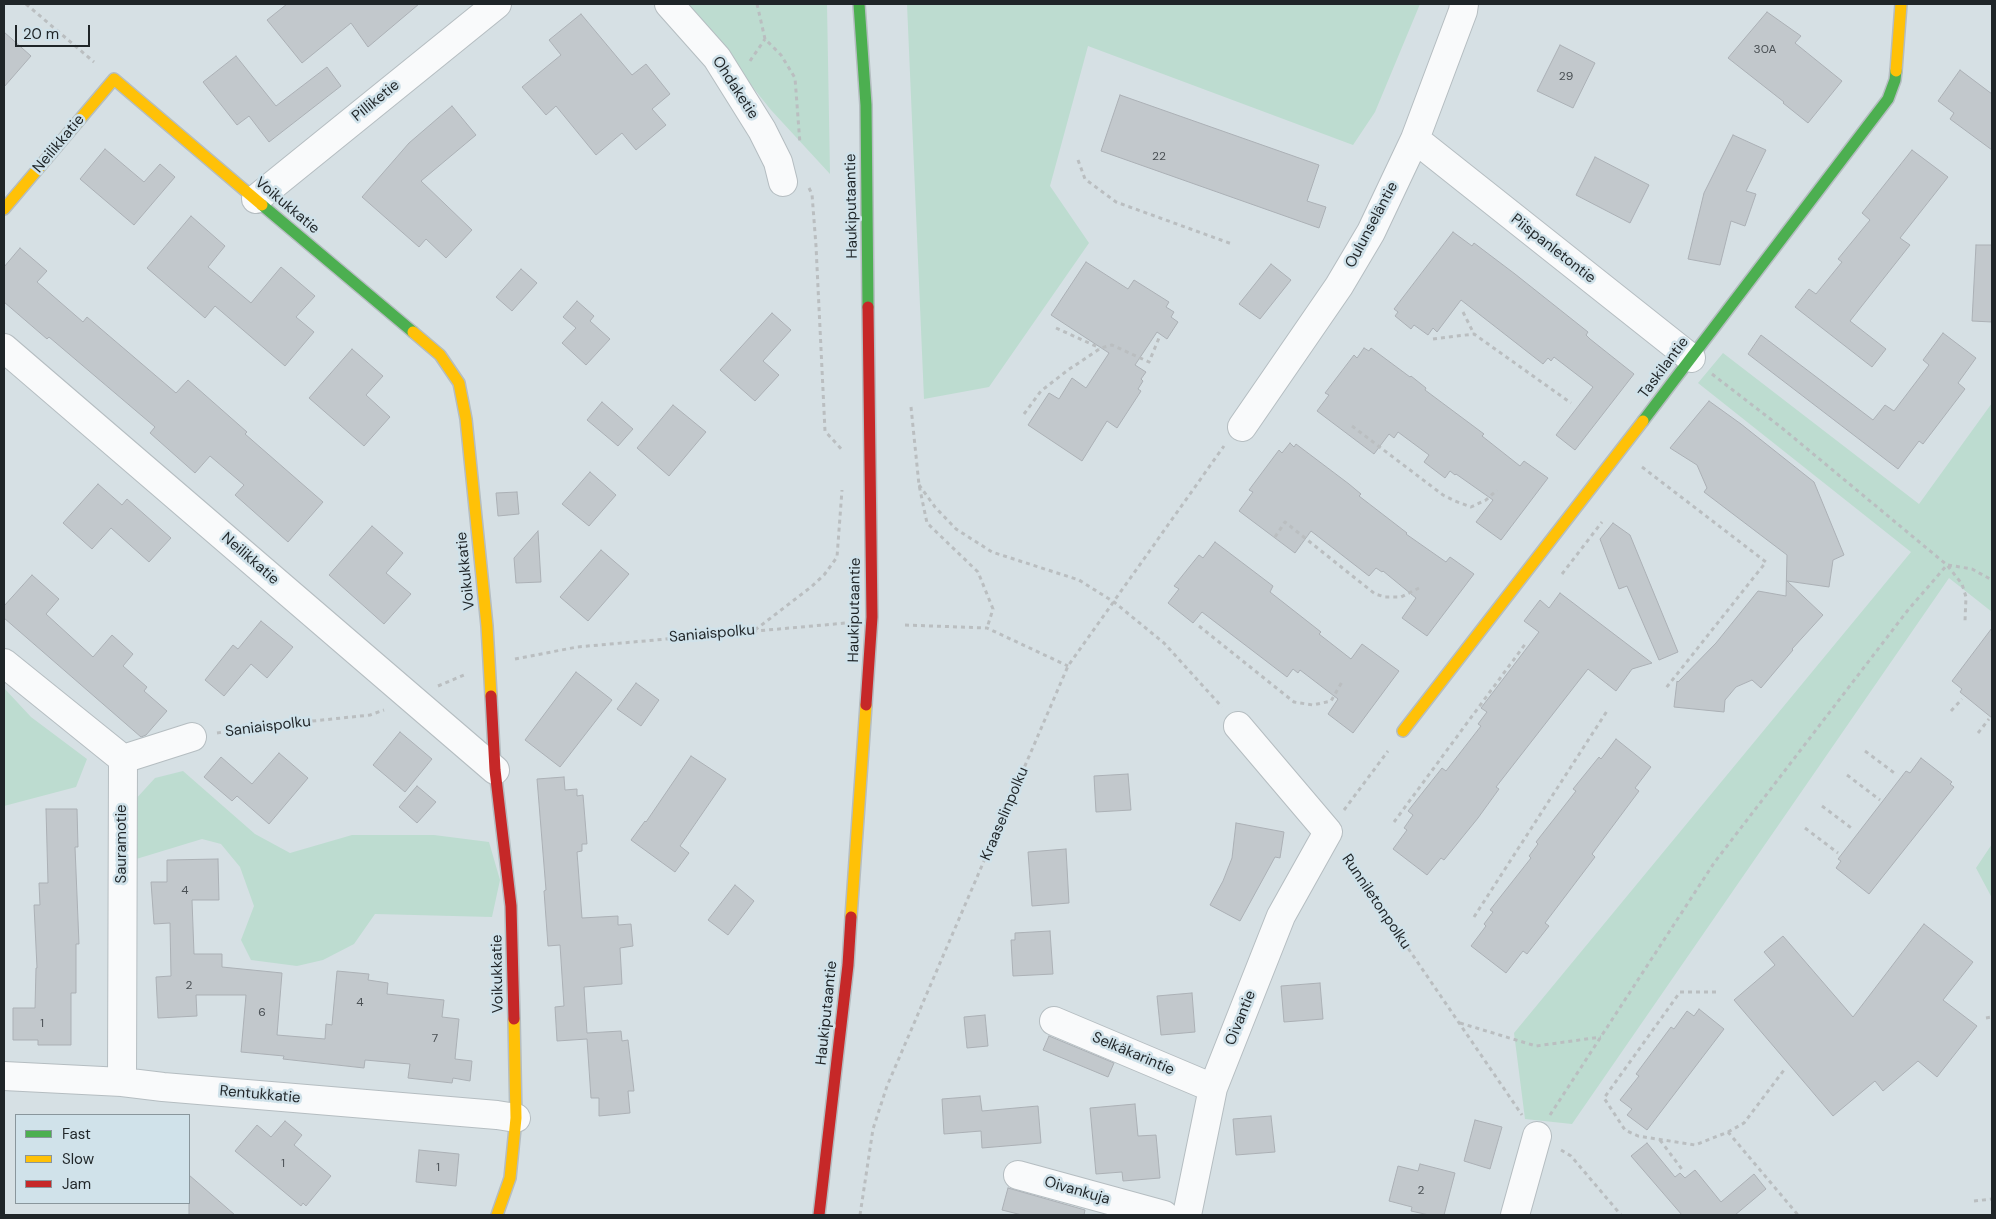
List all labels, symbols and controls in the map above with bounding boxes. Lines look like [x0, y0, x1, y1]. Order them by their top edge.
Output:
scale bar [18, 15, 92, 47]
text: 20 m [23, 24, 59, 44]
house number: 30A [1754, 43, 1776, 57]
street label: Ohdaketie [708, 53, 762, 123]
house number: 29 [1559, 70, 1573, 84]
street label: Pilliketie [349, 76, 403, 126]
street label: Neilikkatie [29, 111, 89, 177]
house number: 22 [1152, 150, 1166, 164]
street label: Haukiputaantie [842, 153, 862, 259]
street label: Voikukkatie [251, 174, 323, 238]
street label: Oulunseläntie [1342, 179, 1402, 271]
street label: Piispanletontie [1507, 210, 1599, 288]
street label: Taskilantie [1635, 334, 1693, 402]
street label: Neilikkatie [218, 529, 282, 589]
street label: Voikukkatie [453, 531, 479, 611]
street label: Haukiputaantie [845, 557, 865, 663]
street label: Saniaispolku [668, 621, 756, 647]
street label: Saniaispolku [224, 713, 312, 741]
street label: Kraaselinpolku [977, 764, 1033, 864]
street label: Sauramotie [113, 804, 131, 884]
street label: Runniletonpolku [1338, 851, 1414, 953]
house number: 4 [181, 884, 189, 898]
street label: Voikukkatie [488, 934, 508, 1014]
street label: Haukiputaantie [813, 960, 841, 1066]
house number: 2 [186, 979, 192, 993]
street label: Oivantie [1222, 988, 1260, 1048]
house number: 4 [356, 996, 364, 1010]
house number: 6 [258, 1006, 266, 1020]
house number: 1 [40, 1017, 44, 1031]
street label: Selkäkarintie [1089, 1029, 1177, 1079]
house number: 7 [432, 1032, 438, 1046]
street label: Rentukkatie [219, 1083, 301, 1107]
legend [15, 1114, 190, 1204]
text: Fast [62, 1124, 91, 1144]
text: Slow [62, 1149, 94, 1169]
house number: 1 [281, 1157, 285, 1171]
house number: 1 [436, 1161, 440, 1175]
street label: Oivankuja [1042, 1173, 1112, 1209]
text: Jam [62, 1174, 91, 1194]
house number: 2 [1418, 1184, 1424, 1198]

